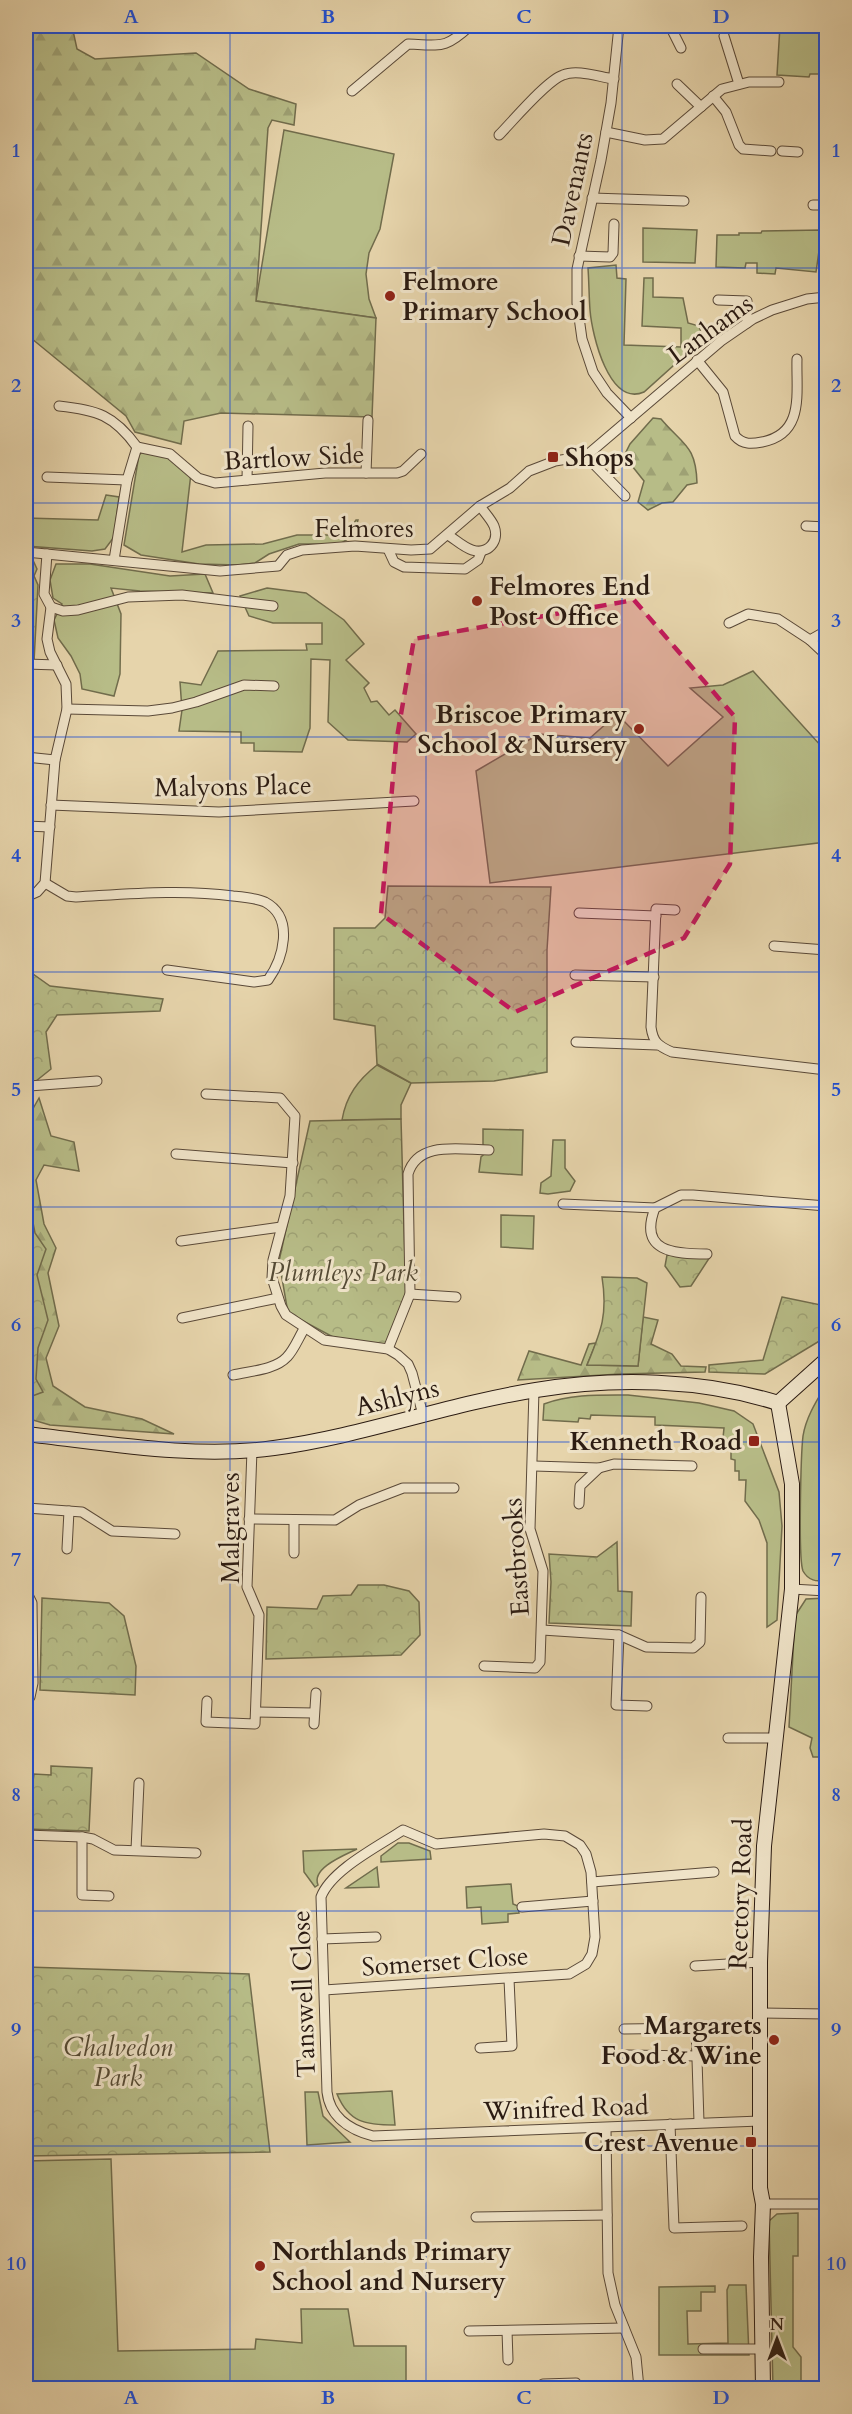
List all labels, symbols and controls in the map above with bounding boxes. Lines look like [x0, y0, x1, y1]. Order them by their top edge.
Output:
text: A [123, 3, 139, 30]
text: B [321, 3, 335, 30]
text: C [516, 3, 532, 30]
text: D [712, 3, 730, 30]
street label: Davenants [543, 129, 602, 249]
text: 1 [11, 137, 21, 164]
text: 1 [831, 137, 841, 164]
place label: Felmore Primary School [402, 264, 587, 329]
street label: Lanhams [660, 286, 760, 372]
marker: Felmore Primary School [383, 289, 397, 303]
text: 2 [11, 372, 21, 399]
text: 2 [831, 372, 841, 399]
street label: Bartlow Side [223, 436, 365, 479]
place label: Shops [565, 440, 634, 475]
marker: Shops [546, 450, 560, 464]
street label: Felmores [314, 511, 414, 546]
place label: Felmores End Post Office [489, 569, 650, 634]
marker: Felmores End Post Office [470, 594, 484, 608]
text: 3 [11, 607, 21, 634]
text: 3 [831, 607, 841, 634]
place label: Briscoe Primary School & Nursery [417, 697, 627, 762]
marker: Briscoe Primary School & Nursery [632, 722, 646, 736]
street label: Malyons Place [154, 768, 312, 805]
text: 4 [11, 842, 21, 869]
text: 4 [831, 842, 841, 869]
text: 5 [11, 1076, 21, 1103]
text: 5 [831, 1076, 841, 1103]
park label: Plumleys Park [268, 1255, 418, 1290]
text: 6 [11, 1311, 21, 1338]
text: 6 [831, 1311, 841, 1338]
street label: Ashlyns [352, 1370, 443, 1425]
place label: Kenneth Road [570, 1424, 742, 1459]
marker: Kenneth Road [747, 1434, 761, 1448]
street label: Malgraves [213, 1472, 248, 1584]
street label: Eastbrooks [495, 1497, 538, 1617]
text: 7 [11, 1546, 21, 1573]
text: 7 [831, 1546, 841, 1573]
text: 8 [11, 1781, 21, 1808]
text: 8 [831, 1781, 841, 1808]
street label: Rectory Road [720, 1818, 761, 1970]
street label: Tanswell Close [283, 1910, 324, 2078]
street label: Somerset Close [360, 1938, 530, 1985]
place label: Margarets Food & Wine [601, 2008, 762, 2073]
text: 9 [11, 2016, 21, 2043]
text: 9 [831, 2016, 841, 2043]
park label: Chalvedon Park [63, 2030, 173, 2095]
marker: Margarets Food & Wine [767, 2033, 781, 2047]
street label: Winifred Road [482, 2088, 649, 2129]
place label: Crest Avenue [584, 2125, 739, 2160]
marker: Crest Avenue [744, 2135, 758, 2149]
place label: Northlands Primary School and Nursery [272, 2234, 511, 2299]
text: 10 [6, 2250, 26, 2277]
text: 10 [826, 2250, 846, 2277]
marker: Northlands Primary School and Nursery [253, 2259, 267, 2273]
north arrow [747, 2309, 807, 2369]
text: N [770, 2314, 784, 2336]
text: A [123, 2384, 139, 2411]
text: B [321, 2384, 335, 2411]
text: C [516, 2384, 532, 2411]
text: D [712, 2384, 730, 2411]

